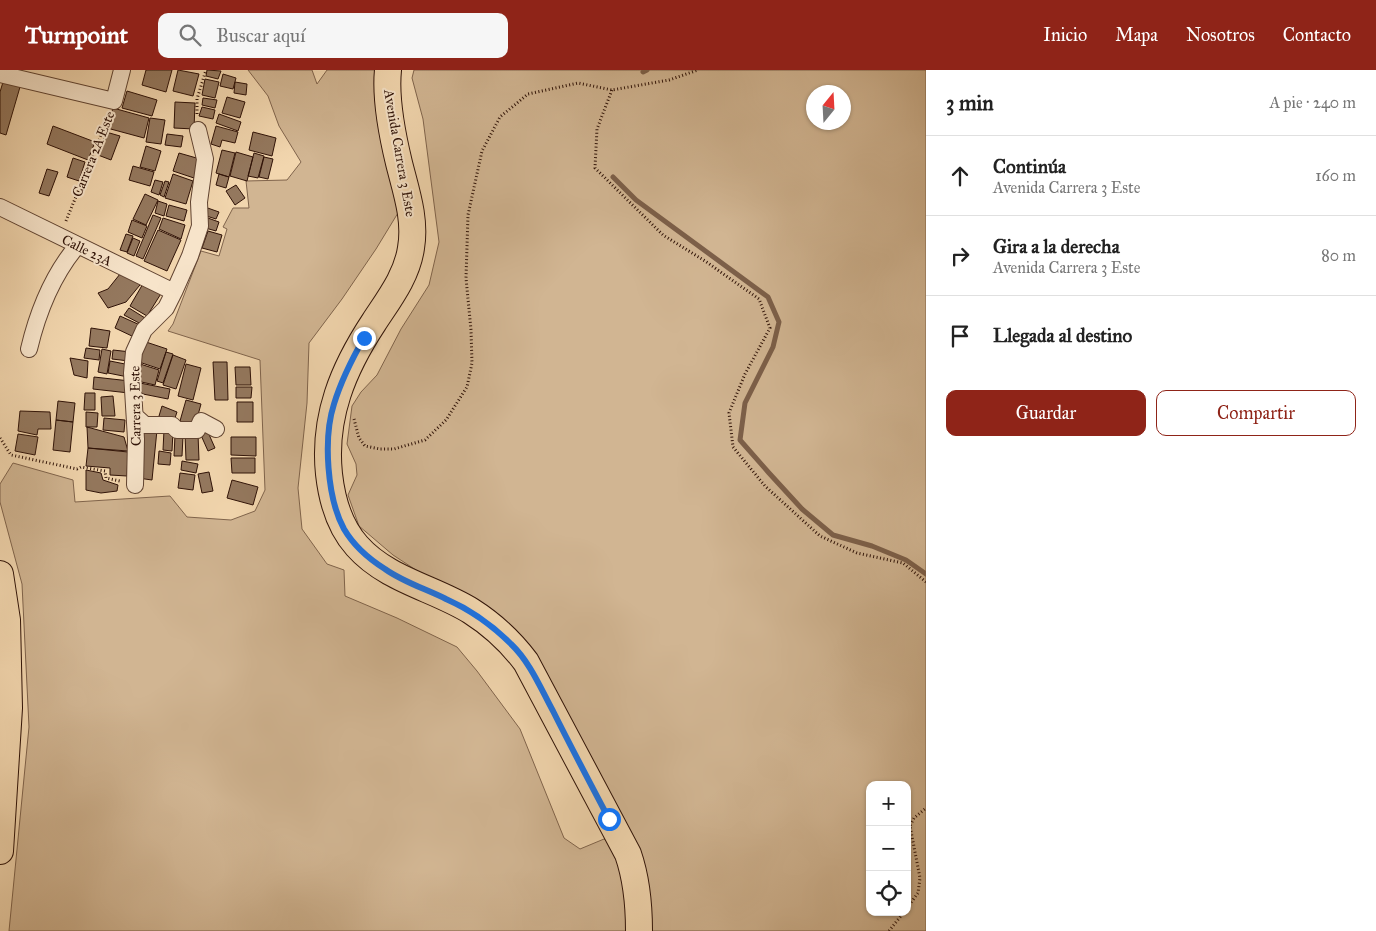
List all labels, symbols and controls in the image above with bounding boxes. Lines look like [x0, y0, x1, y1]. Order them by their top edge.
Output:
search box [158, 13, 508, 58]
text: Turnpoint [25, 20, 128, 50]
icon: search [176, 21, 204, 49]
text: Buscar aquí [216, 24, 305, 47]
text: Inicio [1043, 24, 1087, 46]
text: Mapa [1115, 24, 1158, 46]
text: Nosotros [1186, 24, 1255, 46]
text: Contacto [1283, 24, 1351, 46]
north arrow [806, 85, 851, 130]
street label: Avenida Carrera 3 Este [380, 87, 419, 218]
text: 3 min [946, 90, 994, 116]
text: A pie · 240 m [1269, 93, 1356, 112]
street label: Carrera 2A Este [69, 109, 118, 200]
text: Continúa [993, 155, 1066, 178]
icon: ahead [946, 162, 974, 190]
text: 160 m [1315, 166, 1356, 185]
text: Avenida Carrera 3 Este [993, 178, 1140, 197]
street label: Calle 23A [59, 231, 115, 270]
text: Gira a la derecha [993, 235, 1120, 258]
icon: right [946, 242, 974, 270]
text: 80 m [1321, 246, 1356, 265]
text: Avenida Carrera 3 Este [993, 258, 1140, 277]
icon: arrive [946, 322, 974, 350]
text: Llegada al destino [993, 324, 1132, 347]
route end [353, 327, 376, 350]
street label: Carrera 3 Este [126, 365, 145, 446]
button: Guardar [946, 390, 1146, 436]
button: Compartir [1156, 390, 1356, 436]
map controls [866, 781, 911, 916]
button: + [866, 781, 911, 826]
route start [598, 808, 621, 831]
button: − [866, 826, 911, 871]
button: locate [866, 871, 911, 916]

